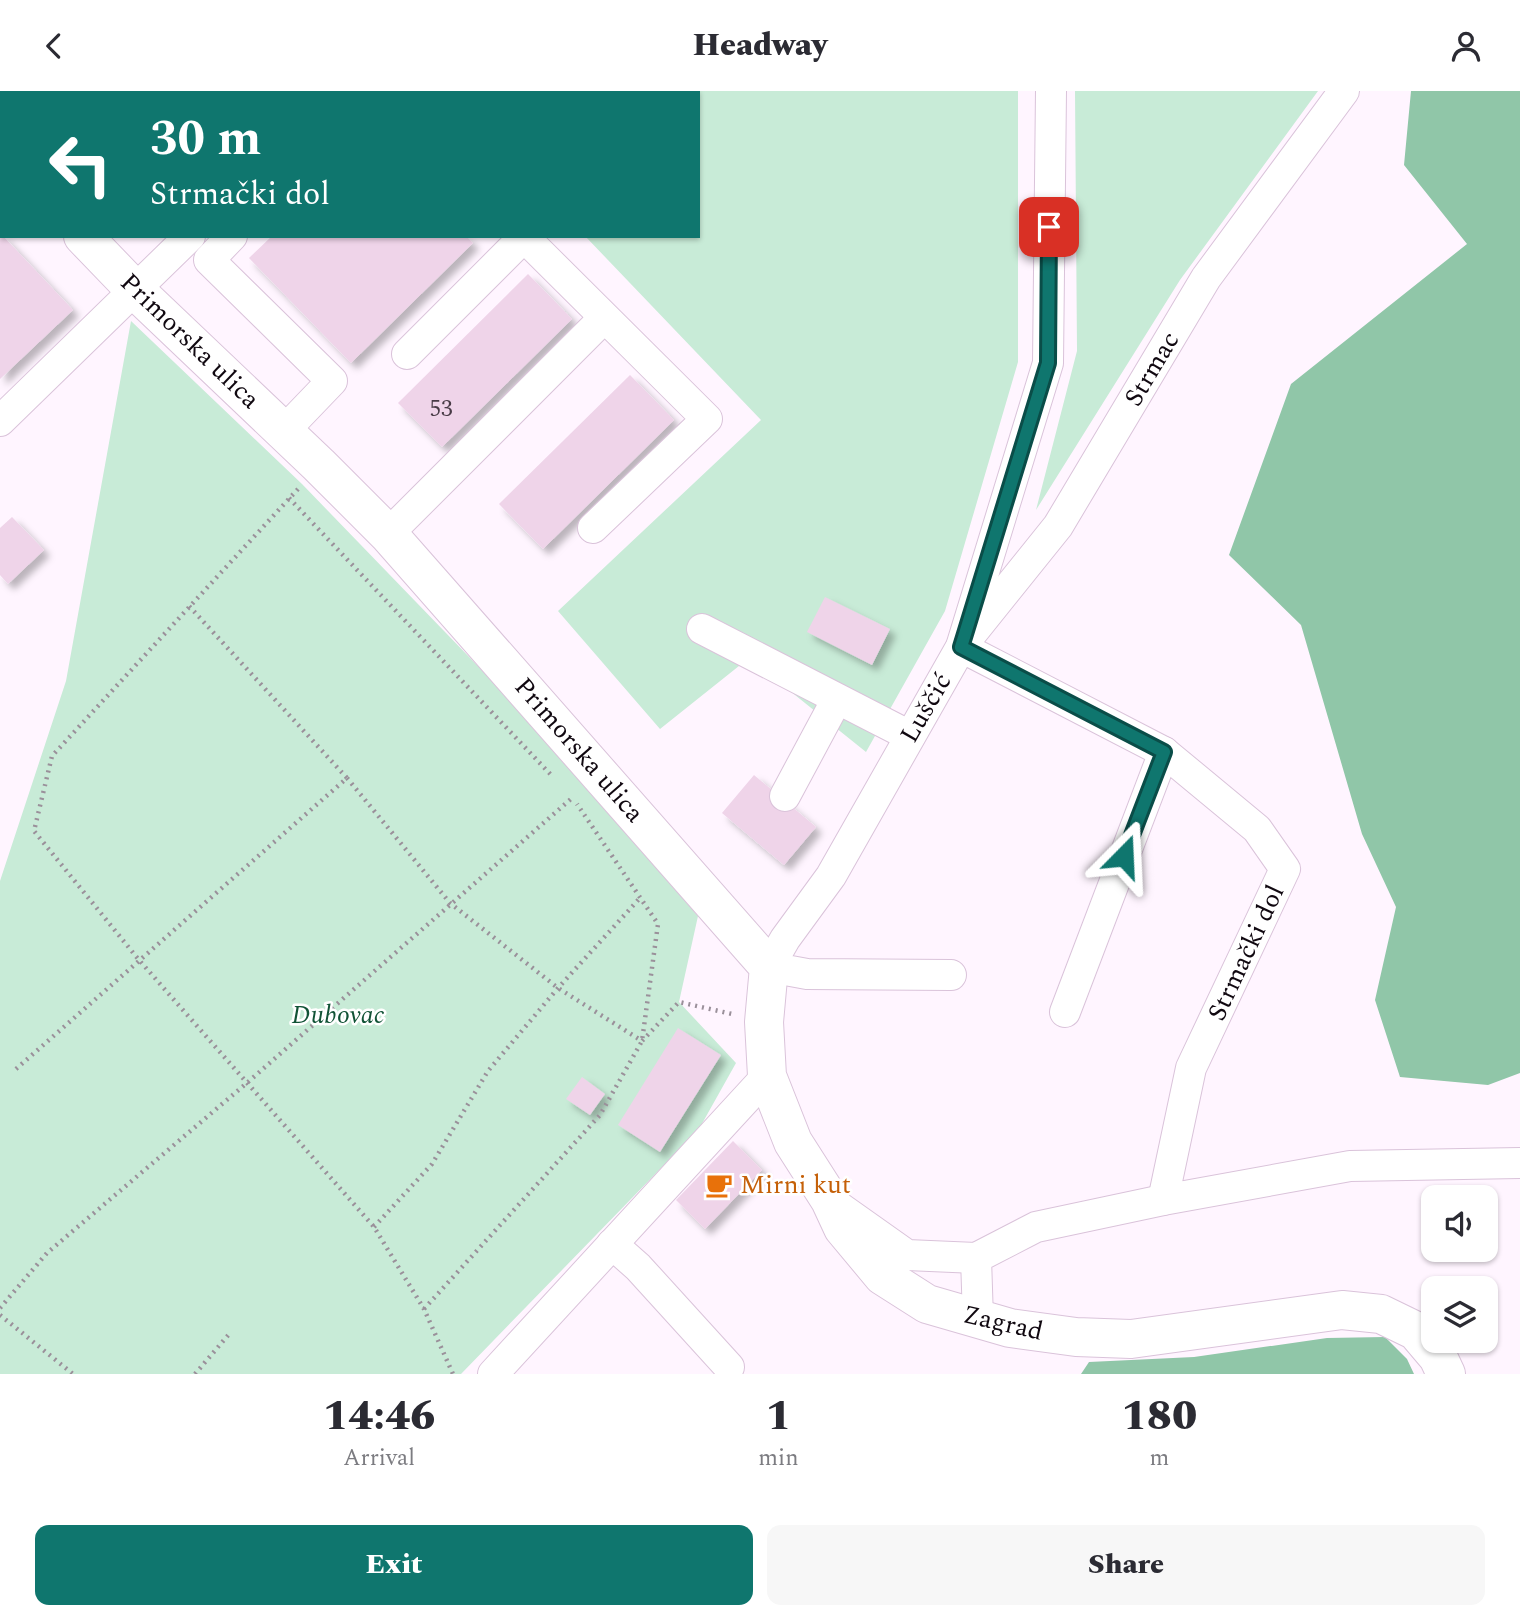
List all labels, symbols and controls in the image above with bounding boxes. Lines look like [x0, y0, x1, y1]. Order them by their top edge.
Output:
text: Headway [693, 21, 827, 70]
icon: back [35, 27, 73, 65]
icon: person [1447, 27, 1485, 65]
text: 30 m [150, 102, 261, 177]
icon: left [35, 119, 126, 210]
text: Strmački dol [150, 170, 330, 219]
pin [1019, 197, 1079, 257]
icon: arrive [1030, 208, 1068, 246]
street label: Primorska ulica [111, 264, 269, 419]
street label: Strmac [1114, 324, 1190, 414]
house number: 53 [430, 392, 453, 427]
street label: Luščić [890, 665, 962, 751]
street label: Primorska ulica [504, 668, 654, 832]
position arrow [1087, 819, 1161, 893]
street label: Strmački dol [1197, 878, 1295, 1028]
park label: Dubovac [291, 995, 385, 1035]
place label: Mirni kut [740, 1165, 851, 1205]
cafe icon: Mirni kut [704, 1170, 734, 1200]
map controls [1421, 1185, 1498, 1353]
button: sound [1421, 1185, 1498, 1262]
button: layers [1421, 1276, 1498, 1353]
street label: Zagrad [959, 1294, 1047, 1352]
text: 14:46 [323, 1385, 435, 1448]
text: 1 [766, 1385, 791, 1448]
text: 180 [1121, 1385, 1197, 1448]
text: Arrival [343, 1441, 415, 1476]
text: min [758, 1441, 799, 1476]
text: m [1149, 1441, 1169, 1476]
button: Exit [35, 1525, 753, 1605]
button: Share [767, 1525, 1485, 1605]

